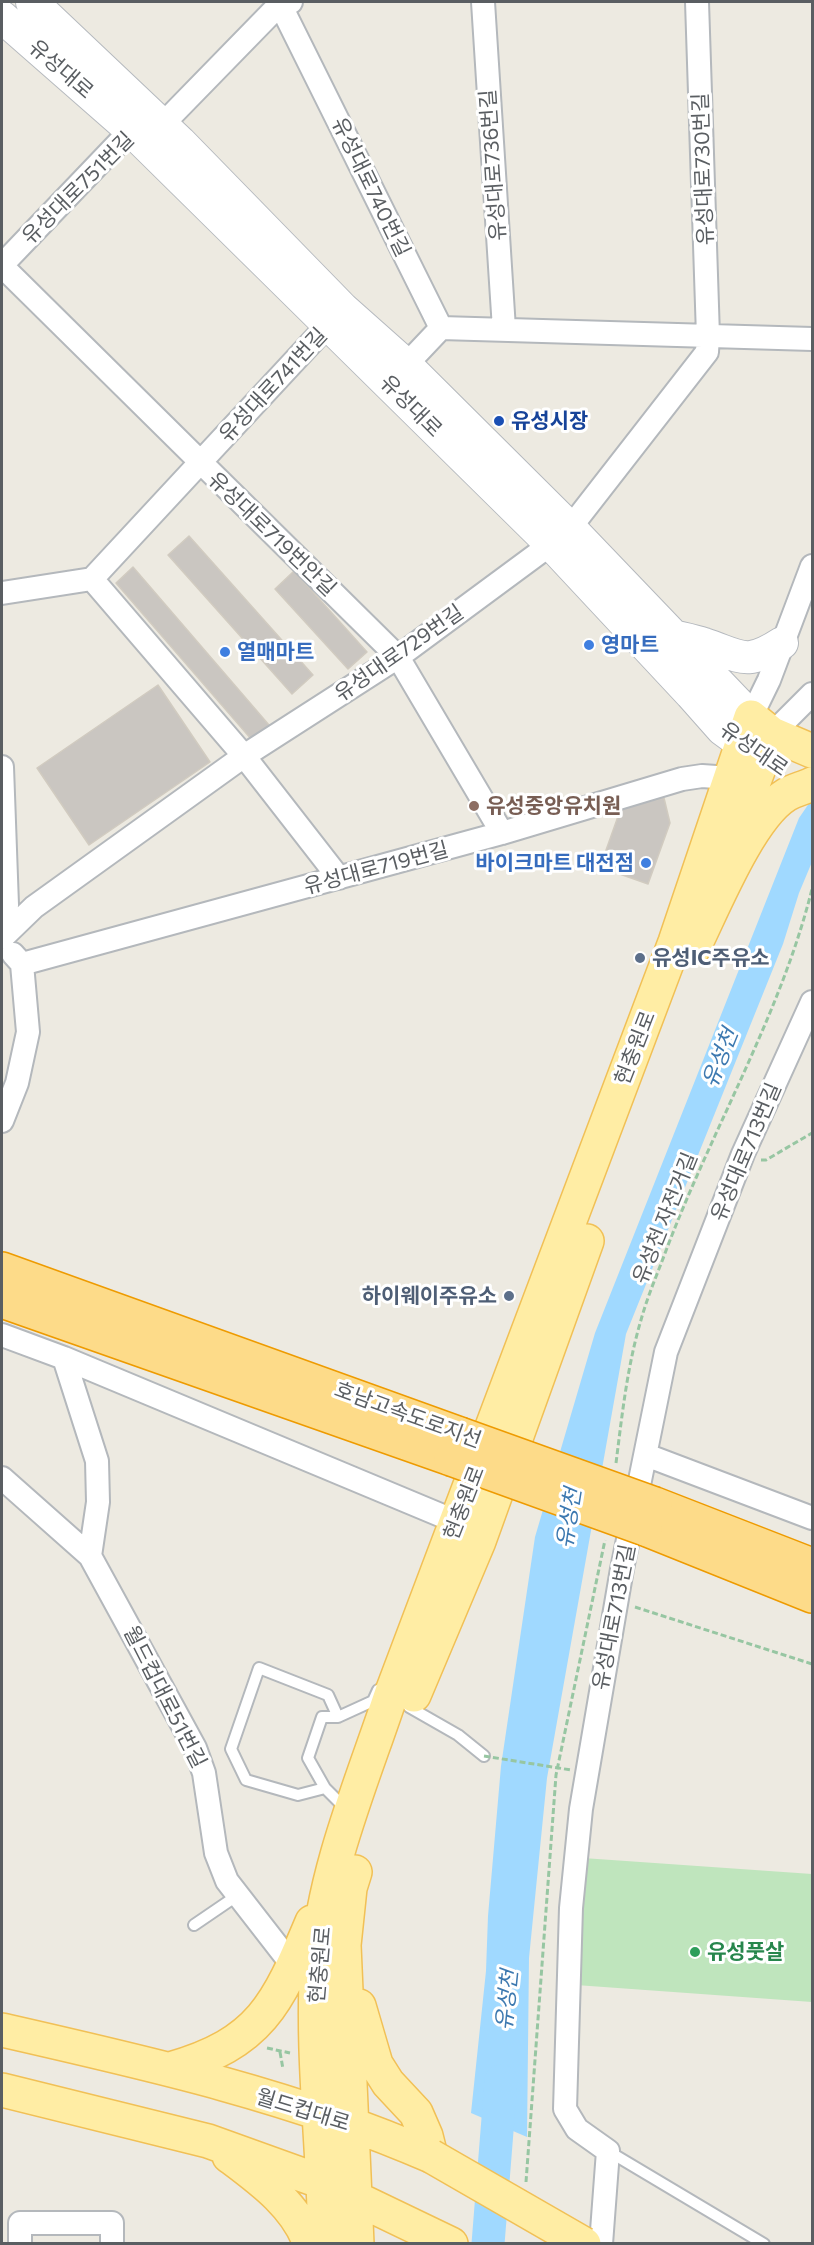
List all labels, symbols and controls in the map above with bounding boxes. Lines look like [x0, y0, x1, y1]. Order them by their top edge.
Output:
street label: 유성대로 [24, 34, 98, 104]
street label: 유성대로736번길 [475, 88, 511, 242]
street label: 유성대로730번길 [688, 92, 718, 246]
street label: 유성대로740번길 [326, 113, 416, 261]
street label: 유성대로751번길 [17, 127, 139, 249]
street label: 유성대로741번길 [214, 323, 332, 447]
street label: 유성대로 [375, 370, 447, 442]
place label: 유성시장 [511, 408, 588, 434]
marker: 유성시장 [492, 414, 506, 428]
street label: 유성대로719번안길 [203, 467, 341, 601]
street label: 유성대로729번길 [330, 599, 468, 707]
place label: 영마트 [601, 632, 659, 658]
marker: 영마트 [582, 638, 596, 652]
place label: 열매마트 [237, 639, 314, 665]
marker: 열매마트 [218, 645, 232, 659]
street label: 유성대로 [715, 717, 793, 781]
place label: 유성중앙유치원 [486, 793, 621, 819]
marker: 유성중앙유치원 [467, 799, 481, 813]
street label: 유성대로719번길 [301, 837, 451, 899]
place label: 바이크마트 대전점 [475, 850, 634, 876]
marker: 바이크마트 대전점 [639, 856, 653, 870]
place label: 유성IC주유소 [652, 945, 770, 971]
marker: 유성IC주유소 [633, 951, 647, 965]
street label: 현충원로 [609, 1007, 661, 1089]
water label: 유성천 [696, 1025, 744, 1091]
street label: 유성대로713번길 [705, 1079, 787, 1225]
street label: 유성천 자전거길 [627, 1149, 703, 1287]
place label: 하이웨이주유소 [362, 1283, 497, 1309]
marker: 하이웨이주유소 [502, 1289, 516, 1303]
street label: 호남고속도로지선 [331, 1377, 485, 1453]
street label: 현충원로 [438, 1462, 490, 1544]
water label: 유성천 [551, 1486, 587, 1550]
street label: 유성대로713번길 [588, 1542, 640, 1692]
street label: 월드컵대로51번길 [118, 1622, 212, 1772]
street label: 현충원로 [304, 1925, 336, 2005]
place label: 유성풋살 [707, 1939, 784, 1965]
marker: 유성풋살 [688, 1945, 702, 1959]
water label: 유성천 [491, 1968, 523, 2032]
street label: 월드컵대로 [253, 2084, 353, 2136]

